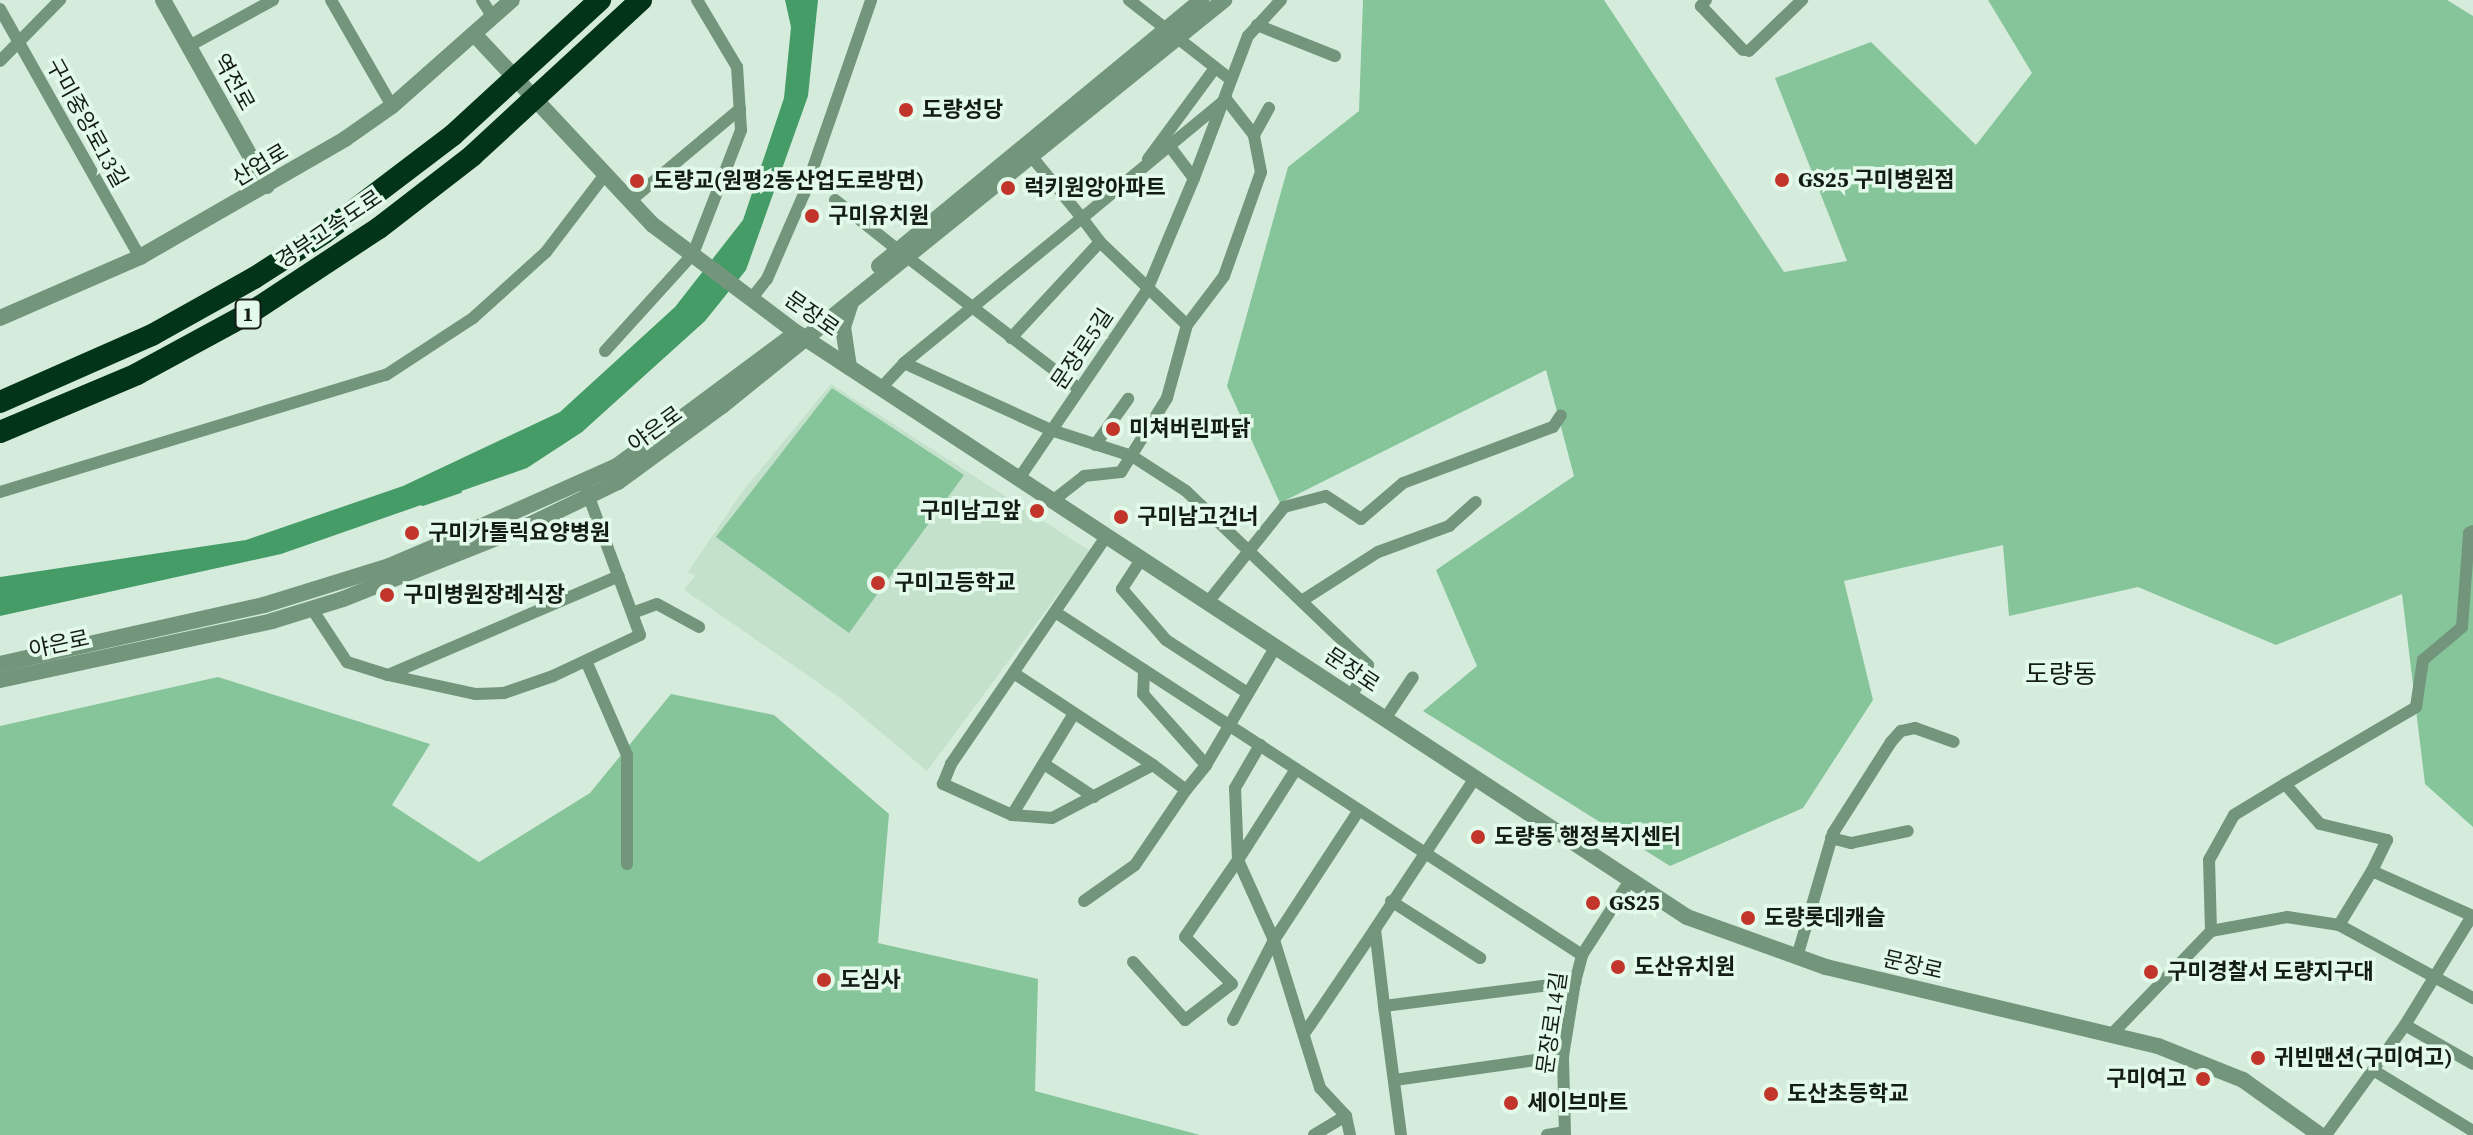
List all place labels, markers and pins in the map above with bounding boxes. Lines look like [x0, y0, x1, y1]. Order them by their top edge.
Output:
place label: 도량성당 [922, 97, 1003, 123]
marker: 도량성당 [897, 101, 915, 119]
place label: GS25 구미병원점 [1798, 167, 1955, 193]
place label: 도량교(원평2동산업도로방면) [653, 168, 924, 194]
marker: GS25 구미병원점 [1773, 171, 1791, 189]
marker: 도량교(원평2동산업도로방면) [628, 172, 646, 190]
place label: 럭키원앙아파트 [1024, 175, 1166, 201]
marker: 럭키원앙아파트 [999, 179, 1017, 197]
place label: 구미유치원 [828, 203, 929, 229]
marker: 구미유치원 [803, 207, 821, 225]
place label: 미쳐버린파닭 [1129, 416, 1250, 442]
marker: 미쳐버린파닭 [1104, 420, 1122, 438]
place label: 구미남고앞 [920, 498, 1021, 524]
marker: 구미남고앞 [1028, 502, 1046, 520]
place label: 구미남고건너 [1137, 504, 1258, 530]
marker: 구미남고건너 [1112, 508, 1130, 526]
place label: 구미가톨릭요양병원 [428, 520, 610, 546]
marker: 구미가톨릭요양병원 [403, 524, 421, 542]
place label: 구미고등학교 [894, 570, 1015, 596]
marker: 구미고등학교 [869, 574, 887, 592]
place label: 구미병원장례식장 [403, 582, 565, 608]
marker: 구미병원장례식장 [378, 586, 396, 604]
place label: 도량동 행정복지센터 [1494, 824, 1681, 850]
marker: 도량동 행정복지센터 [1469, 828, 1487, 846]
place label: GS25 [1609, 890, 1660, 916]
marker: GS25 [1584, 894, 1602, 912]
place label: 도량롯데캐슬 [1764, 905, 1885, 931]
marker: 도량롯데캐슬 [1739, 909, 1757, 927]
place label: 도산유치원 [1634, 954, 1735, 980]
marker: 도산유치원 [1609, 958, 1627, 976]
place label: 구미경찰서 도량지구대 [2167, 959, 2374, 985]
marker: 구미경찰서 도량지구대 [2142, 963, 2160, 981]
place label: 도심사 [840, 967, 901, 993]
marker: 도심사 [815, 971, 833, 989]
place label: 귀빈맨션(구미여고) [2274, 1045, 2453, 1071]
marker: 귀빈맨션(구미여고) [2249, 1049, 2267, 1067]
place label: 구미여고 [2106, 1066, 2187, 1092]
marker: 구미여고 [2194, 1070, 2212, 1088]
place label: 도산초등학교 [1787, 1081, 1908, 1107]
marker: 도산초등학교 [1762, 1085, 1780, 1103]
place label: 세이브마트 [1527, 1090, 1628, 1116]
marker: 세이브마트 [1502, 1094, 1520, 1112]

